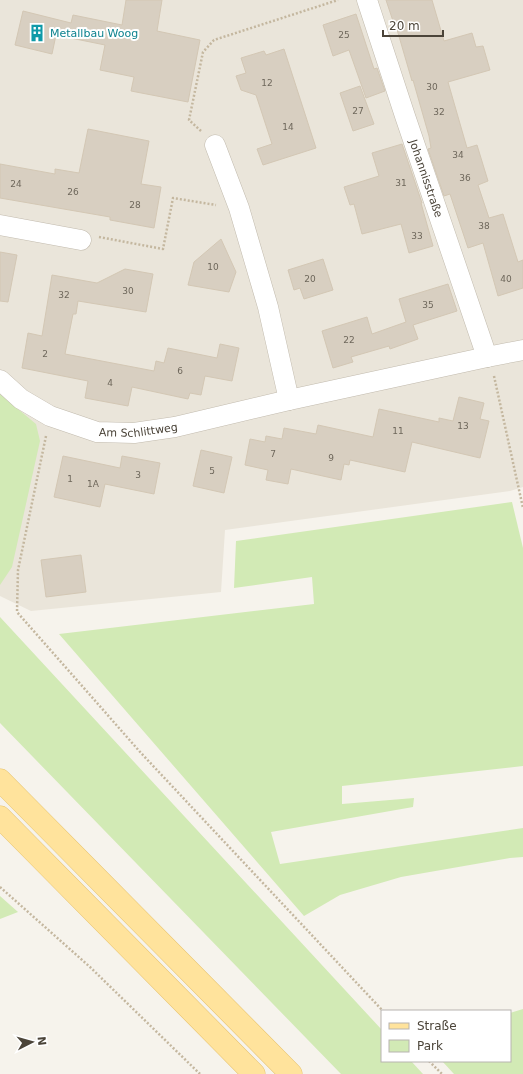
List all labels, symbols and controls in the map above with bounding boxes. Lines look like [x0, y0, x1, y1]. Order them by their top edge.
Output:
scale bar [383, 12, 443, 38]
text: 20 m [389, 19, 420, 33]
building icon: Metallbau Woog [27, 23, 47, 43]
place label: Metallbau Woog [50, 27, 138, 40]
house number: 25 [338, 30, 350, 40]
house number: 12 [261, 78, 273, 88]
house number: 30 [426, 82, 438, 92]
house number: 27 [352, 106, 364, 116]
house number: 32 [433, 107, 445, 117]
house number: 14 [282, 122, 294, 132]
street label: Johannisstraße [406, 137, 445, 219]
house number: 34 [452, 150, 464, 160]
house number: 36 [459, 173, 471, 183]
house number: 31 [395, 178, 407, 188]
house number: 24 [10, 179, 22, 189]
house number: 26 [67, 187, 79, 197]
house number: 28 [129, 200, 141, 210]
house number: 38 [478, 221, 490, 231]
house number: 33 [411, 231, 423, 241]
house number: 10 [207, 262, 219, 272]
house number: 20 [304, 274, 316, 284]
house number: 40 [500, 274, 512, 284]
house number: 30 [122, 286, 134, 296]
house number: 32 [58, 290, 70, 300]
house number: 35 [422, 300, 434, 310]
house number: 22 [343, 335, 355, 345]
house number: 2 [42, 349, 48, 359]
house number: 6 [177, 366, 183, 376]
house number: 4 [107, 378, 113, 388]
street label: Am Schlittweg [99, 421, 179, 440]
house number: 13 [457, 421, 469, 431]
house number: 11 [392, 426, 404, 436]
house number: 7 [270, 449, 276, 459]
house number: 9 [328, 453, 334, 463]
house number: 5 [209, 466, 215, 476]
house number: 3 [135, 470, 141, 480]
house number: 1 [67, 474, 73, 484]
house number: 1A [87, 479, 100, 489]
legend [381, 1010, 511, 1062]
text: Straße [417, 1019, 457, 1033]
north arrow [12, 1022, 52, 1062]
text: N [35, 1036, 48, 1046]
text: Park [417, 1039, 443, 1053]

